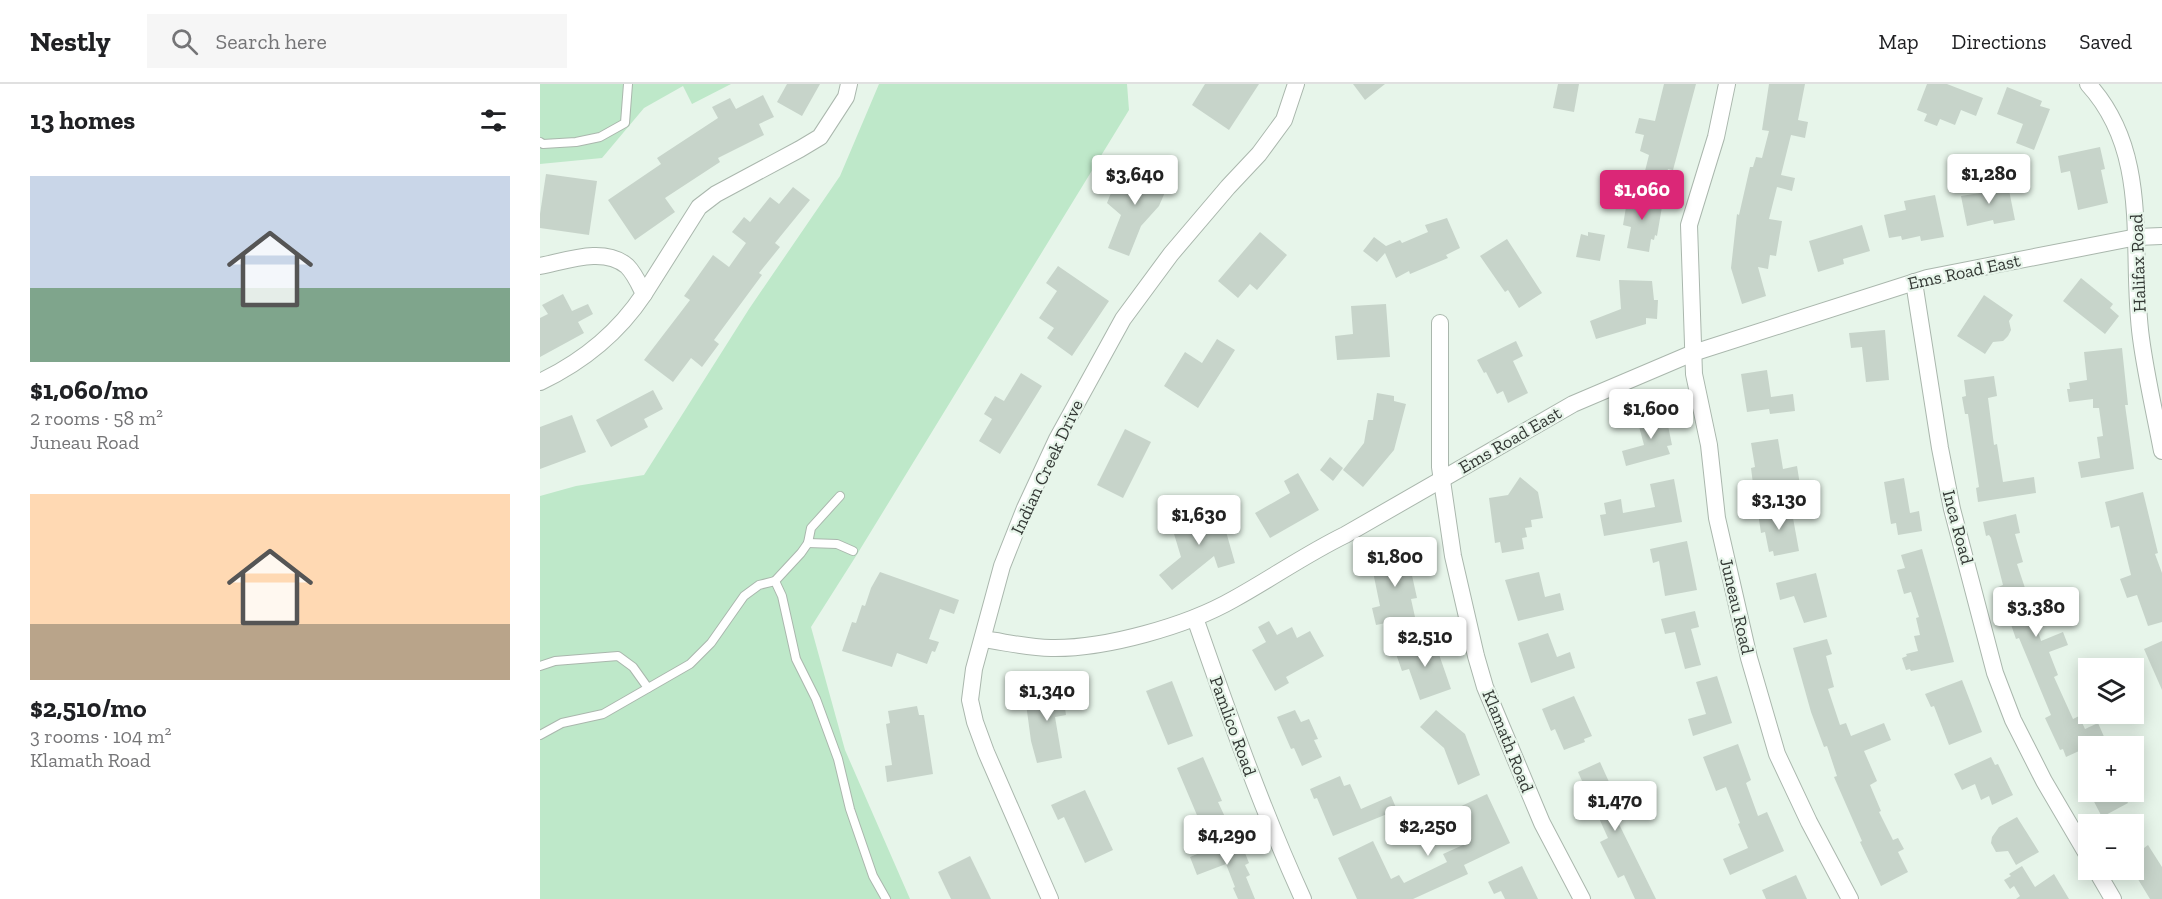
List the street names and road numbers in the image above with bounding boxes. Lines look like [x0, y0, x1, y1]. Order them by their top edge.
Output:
street label: Halifax Road [2125, 213, 2151, 313]
street label: Ems Road East [1906, 249, 2023, 295]
street label: Indian Creek Drive [1006, 396, 1088, 538]
street label: Ems Road East [1455, 402, 1565, 478]
street label: Inca Road [1938, 487, 1978, 567]
street label: Juneau Road [1715, 556, 1759, 656]
street label: Pamlico Road [1205, 673, 1261, 779]
street label: Klamath Road [1477, 687, 1539, 796]

